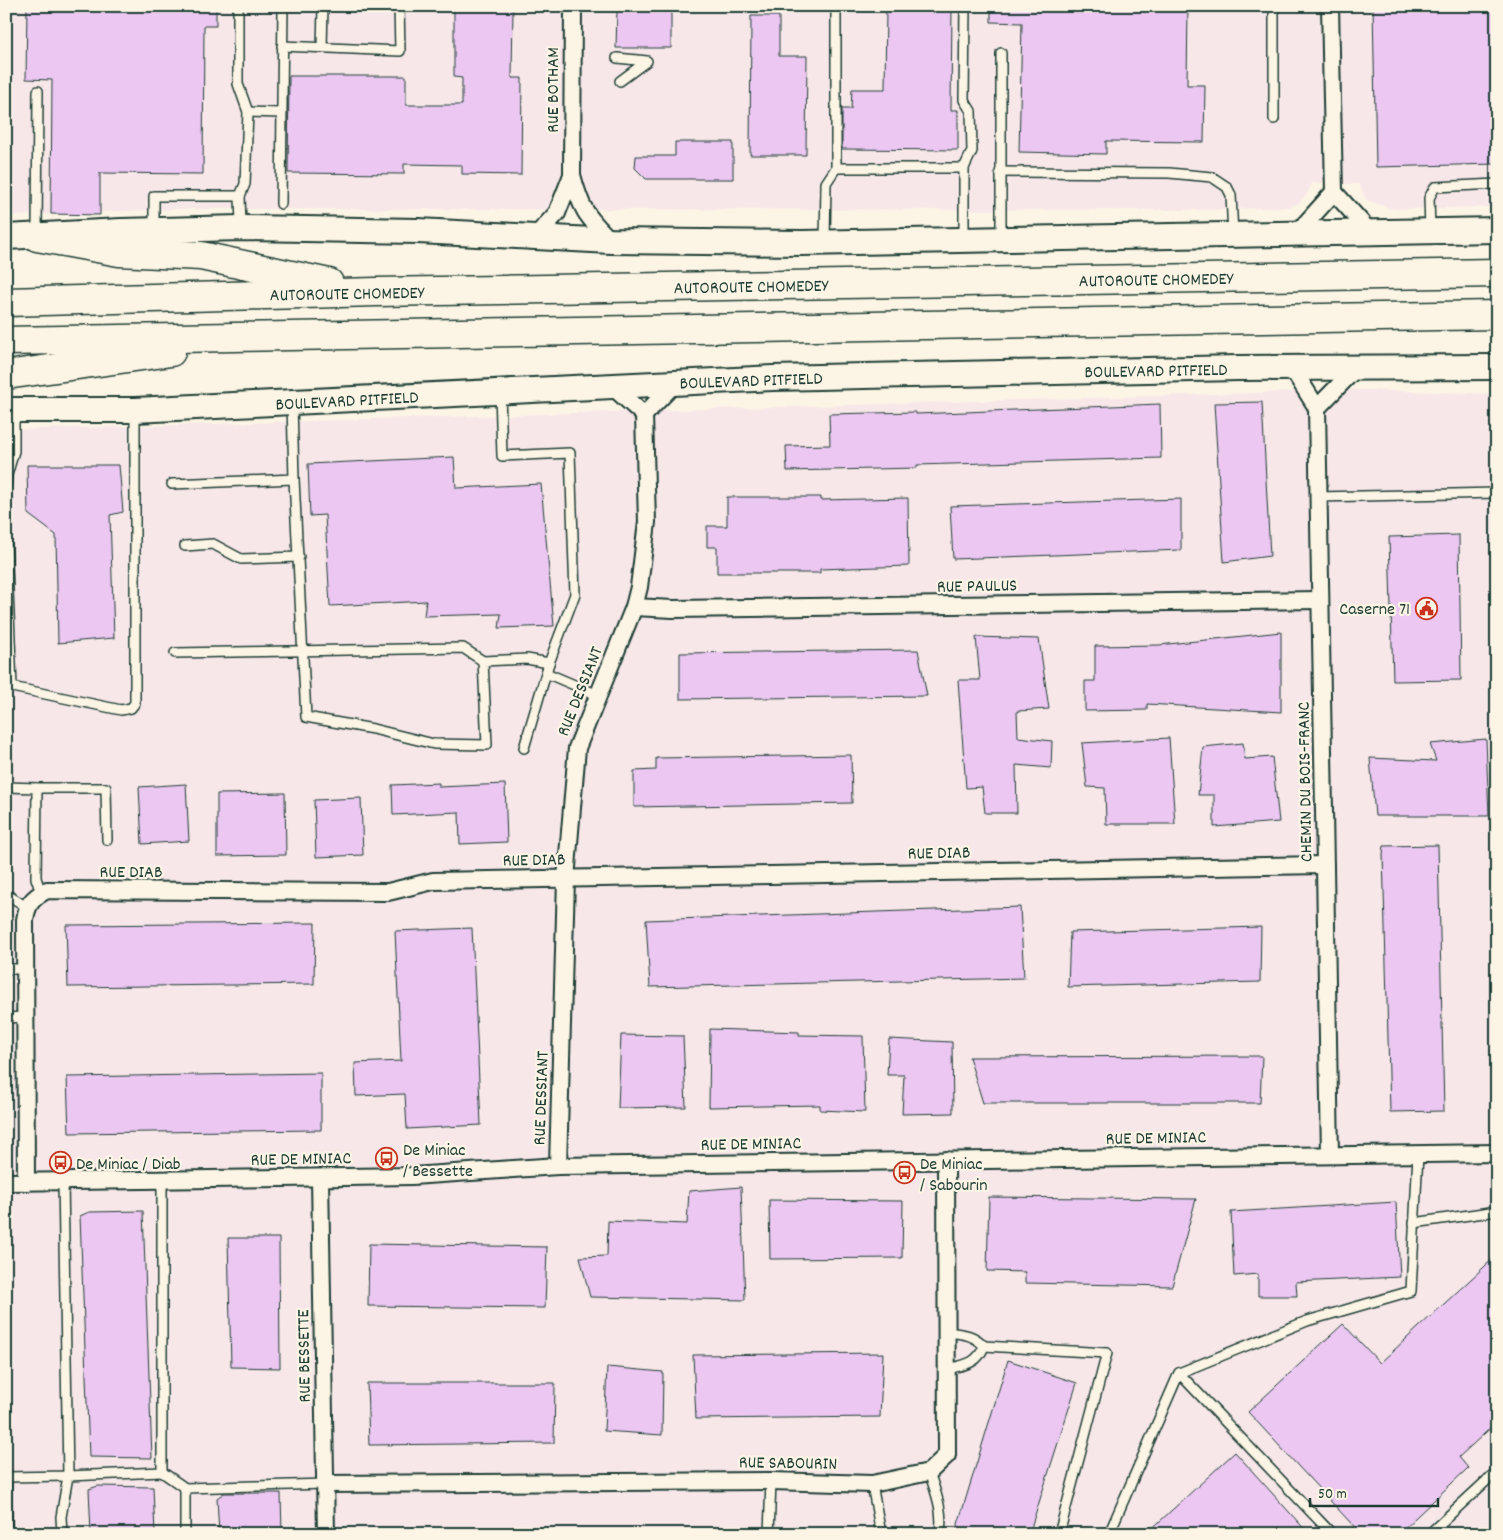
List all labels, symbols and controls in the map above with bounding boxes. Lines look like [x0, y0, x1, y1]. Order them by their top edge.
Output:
street label: RUE BOTHAM [542, 47, 567, 133]
street label: AUTOROUTE CHOMEDEY [1079, 268, 1235, 295]
street label: AUTOROUTE CHOMEDEY [674, 275, 830, 302]
street label: AUTOROUTE CHOMEDEY [270, 282, 426, 309]
street label: BOULEVARD PITFIELD [1084, 359, 1228, 386]
street label: BOULEVARD PITFIELD [679, 368, 823, 397]
street label: BOULEVARD PITFIELD [275, 386, 419, 419]
street label: RUE PAULUS [937, 574, 1018, 601]
public building icon: Caserne 71 [1414, 596, 1438, 620]
place label: Caserne 71 [1339, 598, 1410, 623]
street label: RUE DESSIANT [552, 643, 611, 740]
street label: CHEMIN DU BOIS-FRANC [1293, 701, 1320, 862]
street label: RUE DIAB [907, 841, 971, 868]
street label: RUE DIAB [502, 848, 566, 875]
street label: RUE DIAB [100, 861, 162, 886]
street label: RUE DESSIANT [528, 1050, 557, 1146]
street label: RUE DE MINIAC [1106, 1126, 1207, 1153]
street label: RUE DE MINIAC [701, 1132, 802, 1159]
place label: De Miniac / Bessette [403, 1139, 473, 1185]
street label: RUE DE MINIAC [251, 1147, 352, 1174]
bus stop icon: De Miniac / Bessette [375, 1147, 399, 1171]
bus stop icon: De Miniac / Diab [48, 1151, 72, 1175]
place label: De Miniac / Diab [76, 1153, 181, 1178]
place label: De Miniac / Sabourin [920, 1153, 987, 1199]
bus stop icon: De Miniac / Sabourin [892, 1161, 916, 1185]
street label: RUE BESSETTE [292, 1309, 319, 1403]
street label: RUE SABOURIN [739, 1451, 837, 1478]
scale bar [1310, 1475, 1438, 1507]
text: 50 m [1318, 1484, 1347, 1506]

